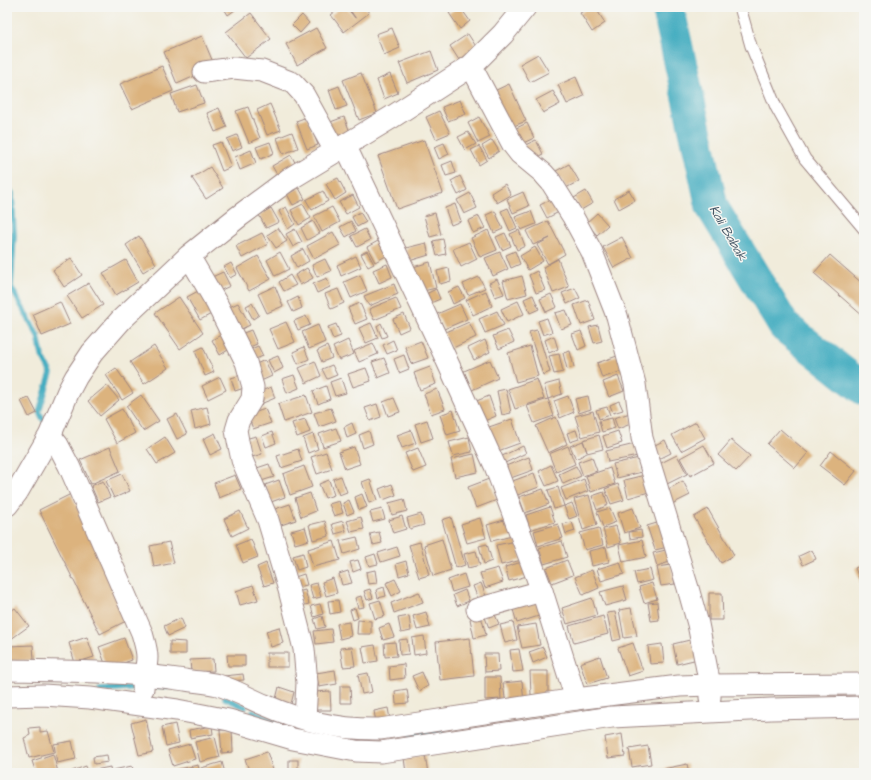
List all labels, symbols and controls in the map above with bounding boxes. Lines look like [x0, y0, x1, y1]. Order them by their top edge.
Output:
water label: Kali Babak [705, 202, 752, 265]

